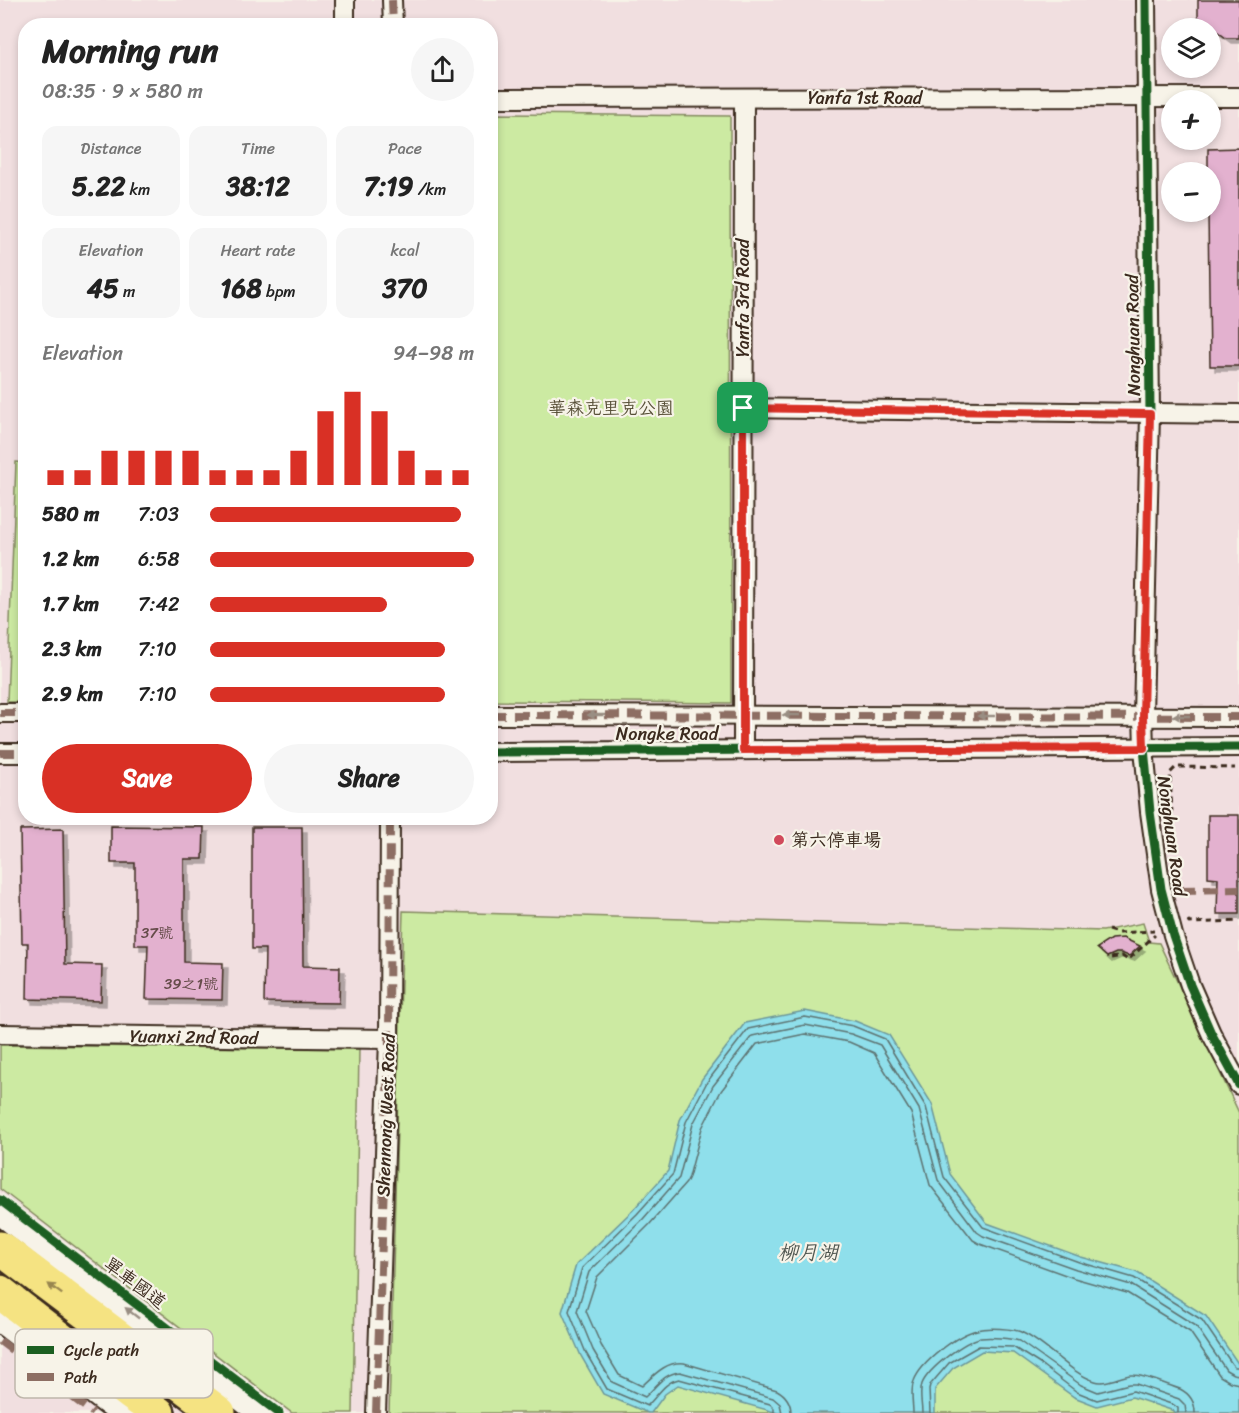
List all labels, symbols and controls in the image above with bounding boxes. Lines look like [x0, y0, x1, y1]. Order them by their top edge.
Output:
map controls [1161, 18, 1221, 222]
button: layers [1161, 18, 1221, 78]
text: Morning run [42, 22, 218, 80]
button: share [411, 38, 474, 101]
text: 08:35 · 9 × 580 m [42, 74, 203, 109]
street label: Yanfa 1st Road [808, 82, 924, 114]
button: + [1161, 90, 1221, 150]
text: Distance [81, 134, 141, 163]
text: Time [241, 134, 275, 163]
text: Pace [388, 134, 422, 163]
button: − [1161, 162, 1221, 222]
text: 5.22 [72, 163, 125, 209]
text: 38:12 [226, 163, 290, 209]
text: 7:19 [364, 163, 413, 209]
text: km [125, 175, 150, 204]
text: /km [413, 175, 446, 204]
text: Elevation [79, 236, 143, 265]
text: Heart rate [220, 236, 296, 265]
text: kcal [390, 236, 420, 265]
street label: Yanfa 3rd Road [727, 237, 759, 357]
text: 45 [87, 265, 119, 311]
text: 168 [220, 265, 262, 311]
text: 370 [382, 265, 428, 311]
street label: Nonghuan Road [1116, 272, 1150, 396]
text: m [119, 277, 135, 306]
text: bpm [262, 277, 296, 306]
text: Elevation [42, 336, 123, 371]
text: 94–98 m [393, 336, 474, 371]
pin [717, 382, 768, 433]
icon: arrive [726, 391, 759, 424]
park label: 華森克里克公園 [548, 392, 674, 424]
text: 580 m [42, 497, 99, 532]
text: 7:03 [138, 497, 179, 532]
text: 1.2 km [42, 542, 99, 577]
text: 6:58 [138, 542, 180, 577]
text: 1.7 km [42, 587, 99, 622]
text: 7:42 [138, 587, 180, 622]
text: 2.3 km [42, 632, 102, 667]
text: 7:10 [138, 632, 177, 667]
text: 2.9 km [42, 677, 103, 712]
text: 7:10 [138, 677, 177, 712]
one-way arrow [586, 710, 605, 720]
one-way arrow [781, 710, 800, 720]
one-way arrow [976, 711, 995, 721]
one-way arrow [1171, 711, 1190, 721]
street label: Nongke Road [616, 718, 720, 750]
button: Save [42, 744, 252, 813]
button: Share [264, 744, 474, 813]
street label: Nonghuan Road [1148, 774, 1197, 900]
place label: 第六停車場 [791, 824, 881, 856]
marker: 第六停車場 [772, 833, 786, 847]
house number: 37號 [141, 920, 173, 946]
house number: 39之1號 [164, 971, 218, 997]
street label: Yuanxi 2nd Road [130, 1020, 260, 1054]
street label: Shennong West Road [367, 1031, 405, 1197]
water label: 柳月湖 [778, 1235, 840, 1270]
street label: 單車國道 [97, 1249, 173, 1317]
one-way arrow [47, 1284, 62, 1296]
one-way arrow [125, 1308, 140, 1320]
legend [15, 1329, 213, 1398]
text: Cycle path [64, 1336, 139, 1365]
text: Path [64, 1363, 97, 1392]

